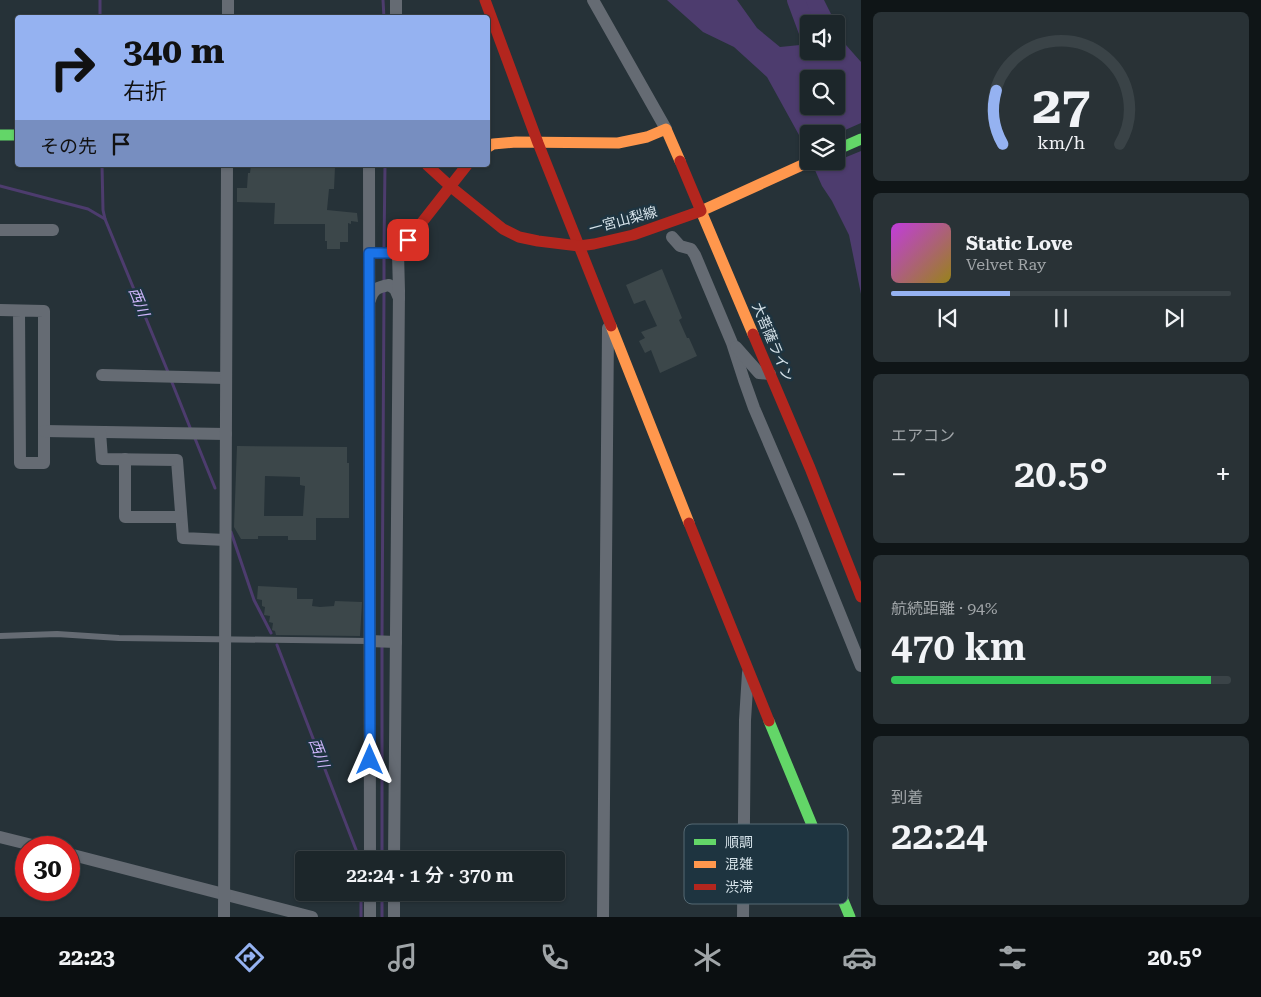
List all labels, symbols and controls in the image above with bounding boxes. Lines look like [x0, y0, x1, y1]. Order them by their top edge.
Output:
map controls [800, 15, 845, 170]
button: sound [800, 15, 845, 60]
text: 340 m [123, 31, 224, 72]
icon: right [40, 35, 105, 100]
button: search [800, 70, 845, 115]
text: 27 [1032, 75, 1090, 136]
text: 右折 [123, 79, 167, 104]
button: layers [800, 125, 845, 170]
icon: arrive [107, 130, 135, 158]
text: km/h [1037, 132, 1085, 153]
text: その先 [40, 135, 97, 158]
street label: 一宮山梨線 [587, 203, 659, 237]
pin [387, 219, 429, 261]
icon: arrive [394, 226, 422, 254]
text: Static Love [966, 232, 1073, 255]
text: Velvet Ray [966, 255, 1046, 274]
water label: 西川 [125, 285, 154, 321]
street label: 大菩薩ライン [749, 300, 797, 384]
icon: previous [934, 304, 962, 332]
icon: pause [1047, 304, 1075, 332]
icon: next [1160, 304, 1188, 332]
text: エアコン [891, 426, 955, 445]
text: 20.5° [1014, 452, 1108, 496]
text: − [891, 458, 907, 491]
text: + [1215, 458, 1231, 491]
text: 航続距離 · 94% [891, 599, 998, 618]
text: 470 km [891, 625, 1026, 669]
position arrow [343, 733, 395, 785]
water label: 西川 [305, 736, 333, 772]
text: 到着 [891, 788, 923, 807]
text: 22:24 [891, 814, 987, 858]
legend [684, 824, 848, 904]
text: 順調 [725, 834, 753, 850]
speed limit sign: 30 [15, 836, 80, 901]
text: 混雑 [725, 856, 753, 872]
text: 22:24 · 1 分 · 370 m [346, 864, 514, 887]
text: 渋滞 [725, 879, 753, 895]
icon: directions [232, 940, 267, 975]
icon: music [385, 940, 420, 975]
icon: phone [537, 940, 572, 975]
icon: climate [690, 940, 725, 975]
icon: car [842, 940, 877, 975]
icon: filters [995, 940, 1030, 975]
text: 22:23 [59, 945, 115, 970]
text: 20.5° [1147, 945, 1202, 970]

